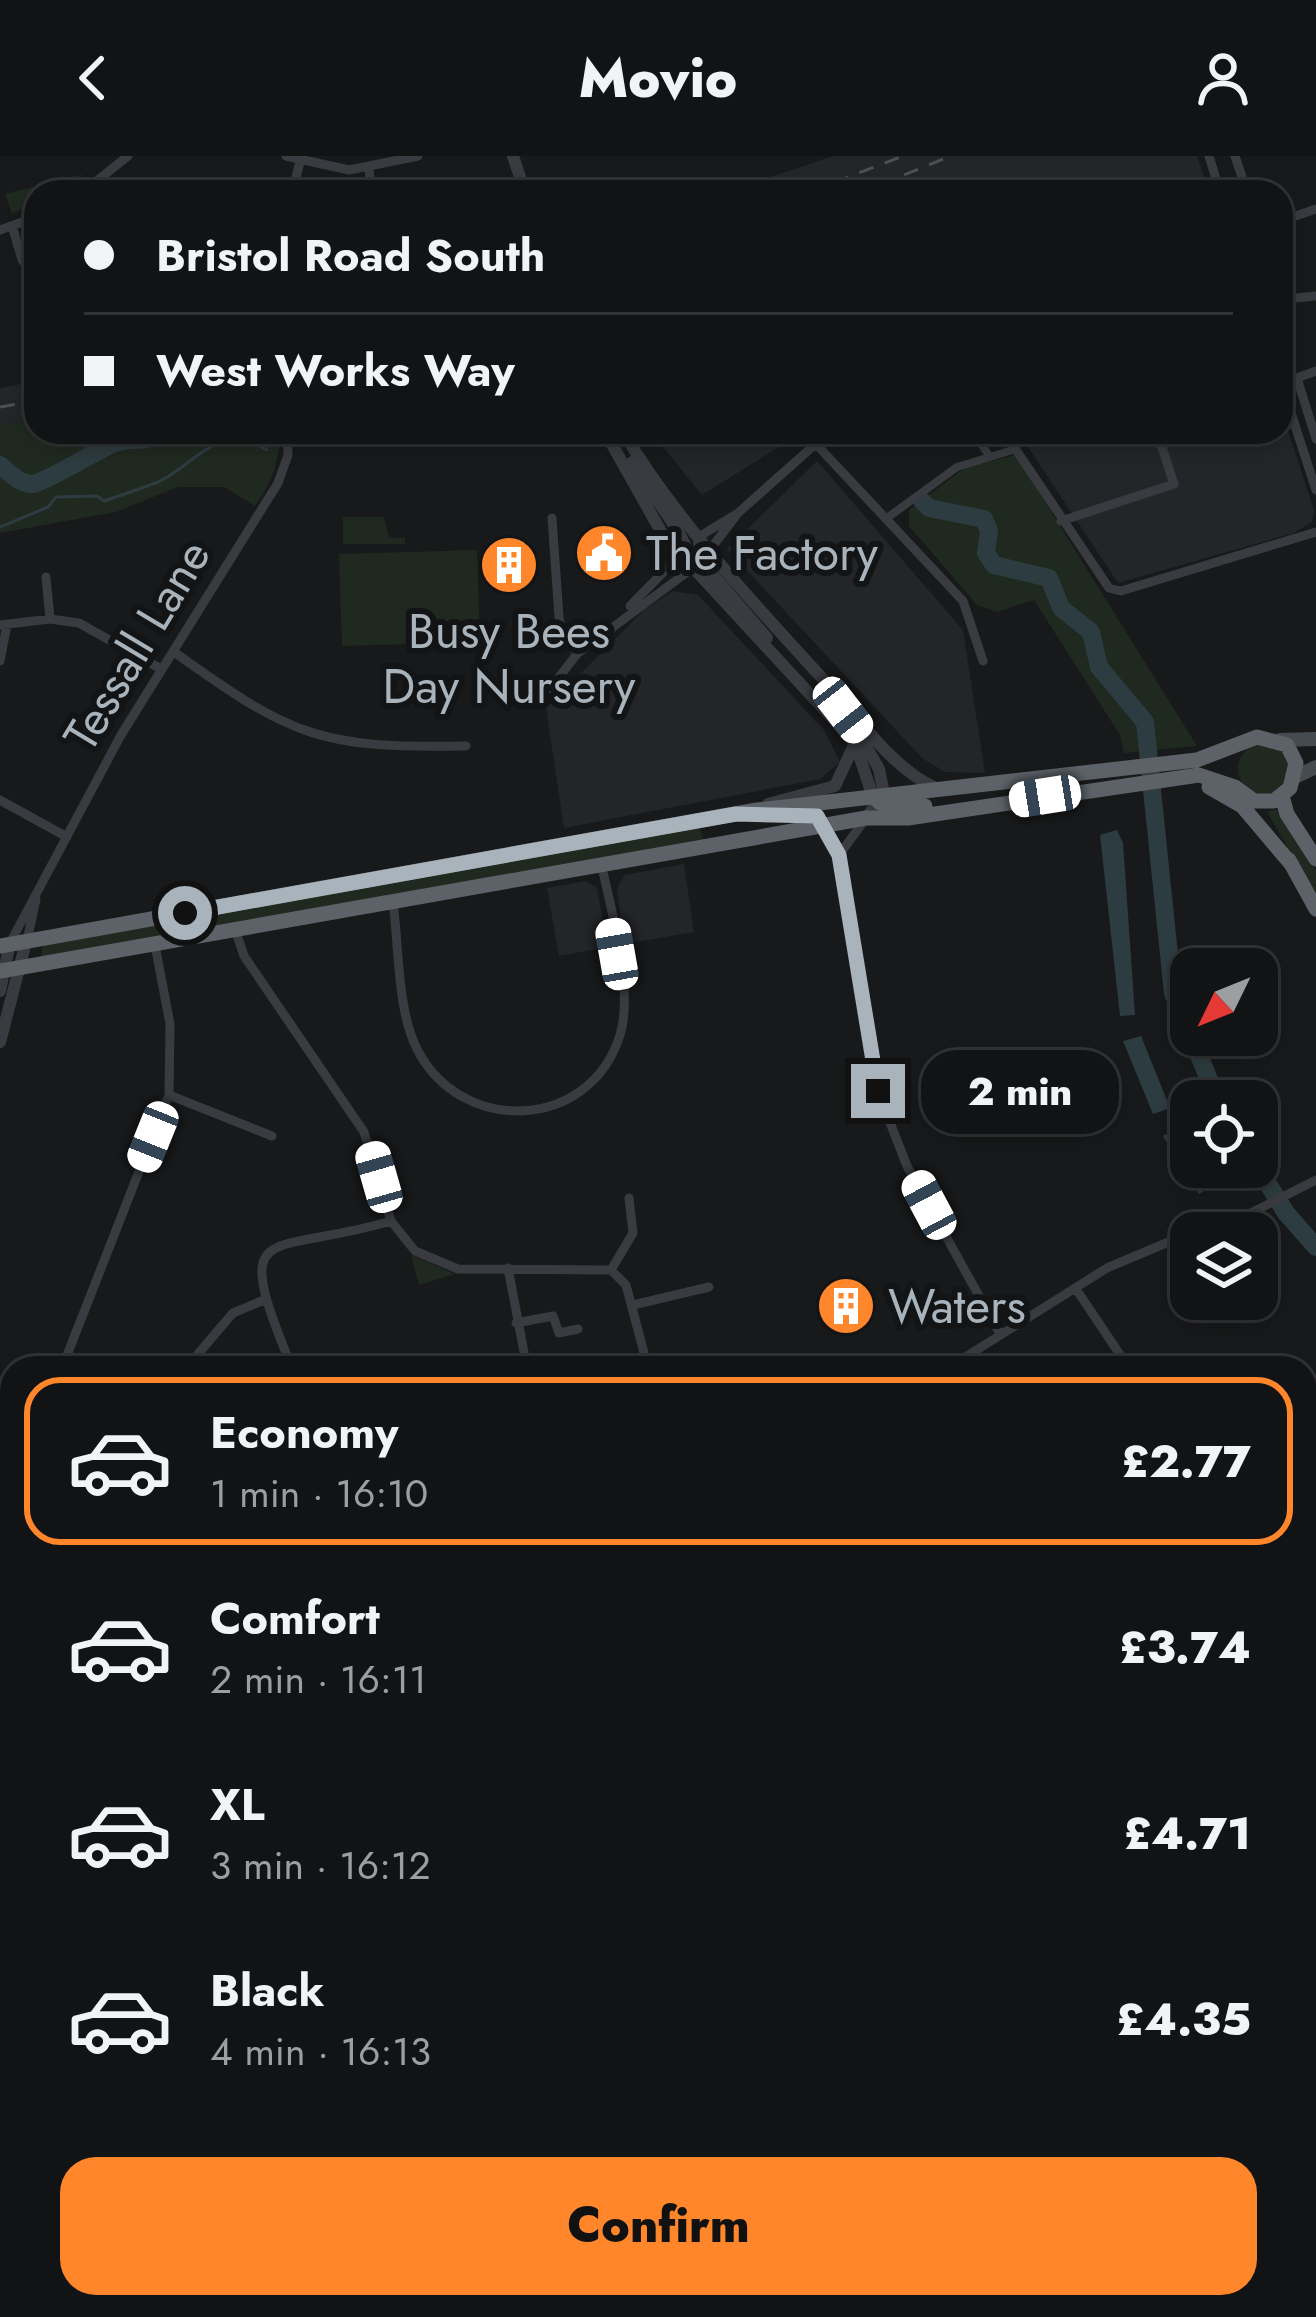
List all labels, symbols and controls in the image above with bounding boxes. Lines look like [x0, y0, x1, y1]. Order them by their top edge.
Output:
text: Movio [579, 39, 737, 117]
icon: back [60, 45, 126, 111]
icon: person [1190, 45, 1256, 111]
text: Bristol Road South [156, 223, 545, 288]
text: West Works Way [156, 338, 515, 403]
place label: The Factory [646, 519, 879, 588]
public building icon: The Factory [573, 522, 635, 584]
street label: Tessall Lane [47, 526, 227, 764]
building icon: Busy Bees Day Nursery [478, 534, 540, 596]
place label: Busy Bees Day Nursery [383, 597, 636, 721]
car [807, 671, 879, 749]
car [1007, 773, 1083, 819]
route start [158, 886, 212, 940]
car [593, 915, 641, 993]
north arrow [1170, 948, 1278, 1056]
map controls [1170, 948, 1278, 1320]
callout: 2 min [920, 1049, 1118, 1133]
text: 2 min [968, 1063, 1072, 1120]
route end [851, 1064, 905, 1118]
button: locate [1170, 1080, 1278, 1188]
car [123, 1097, 183, 1177]
car [352, 1137, 406, 1217]
car [896, 1165, 962, 1245]
button: layers [1170, 1212, 1278, 1320]
place label: Waters [888, 1272, 1026, 1341]
building icon: Waters [815, 1275, 877, 1337]
text: Economy [210, 1400, 398, 1465]
icon: car [66, 1407, 174, 1515]
text: £2.77 [1121, 1429, 1251, 1494]
text: 1 min · 16:10 [210, 1465, 428, 1522]
text: Comfort [210, 1586, 380, 1651]
icon: car [66, 1593, 174, 1701]
text: £3.74 [1119, 1615, 1251, 1680]
text: 2 min · 16:11 [210, 1651, 427, 1708]
text: XL [210, 1772, 265, 1837]
icon: car [66, 1779, 174, 1887]
text: £4.71 [1123, 1801, 1251, 1866]
text: 3 min · 16:12 [210, 1837, 431, 1894]
text: Black [210, 1958, 324, 2023]
icon: car [66, 1965, 174, 2073]
text: £4.35 [1116, 1987, 1251, 2052]
text: 4 min · 16:13 [210, 2023, 431, 2080]
button: Confirm [60, 2157, 1257, 2295]

